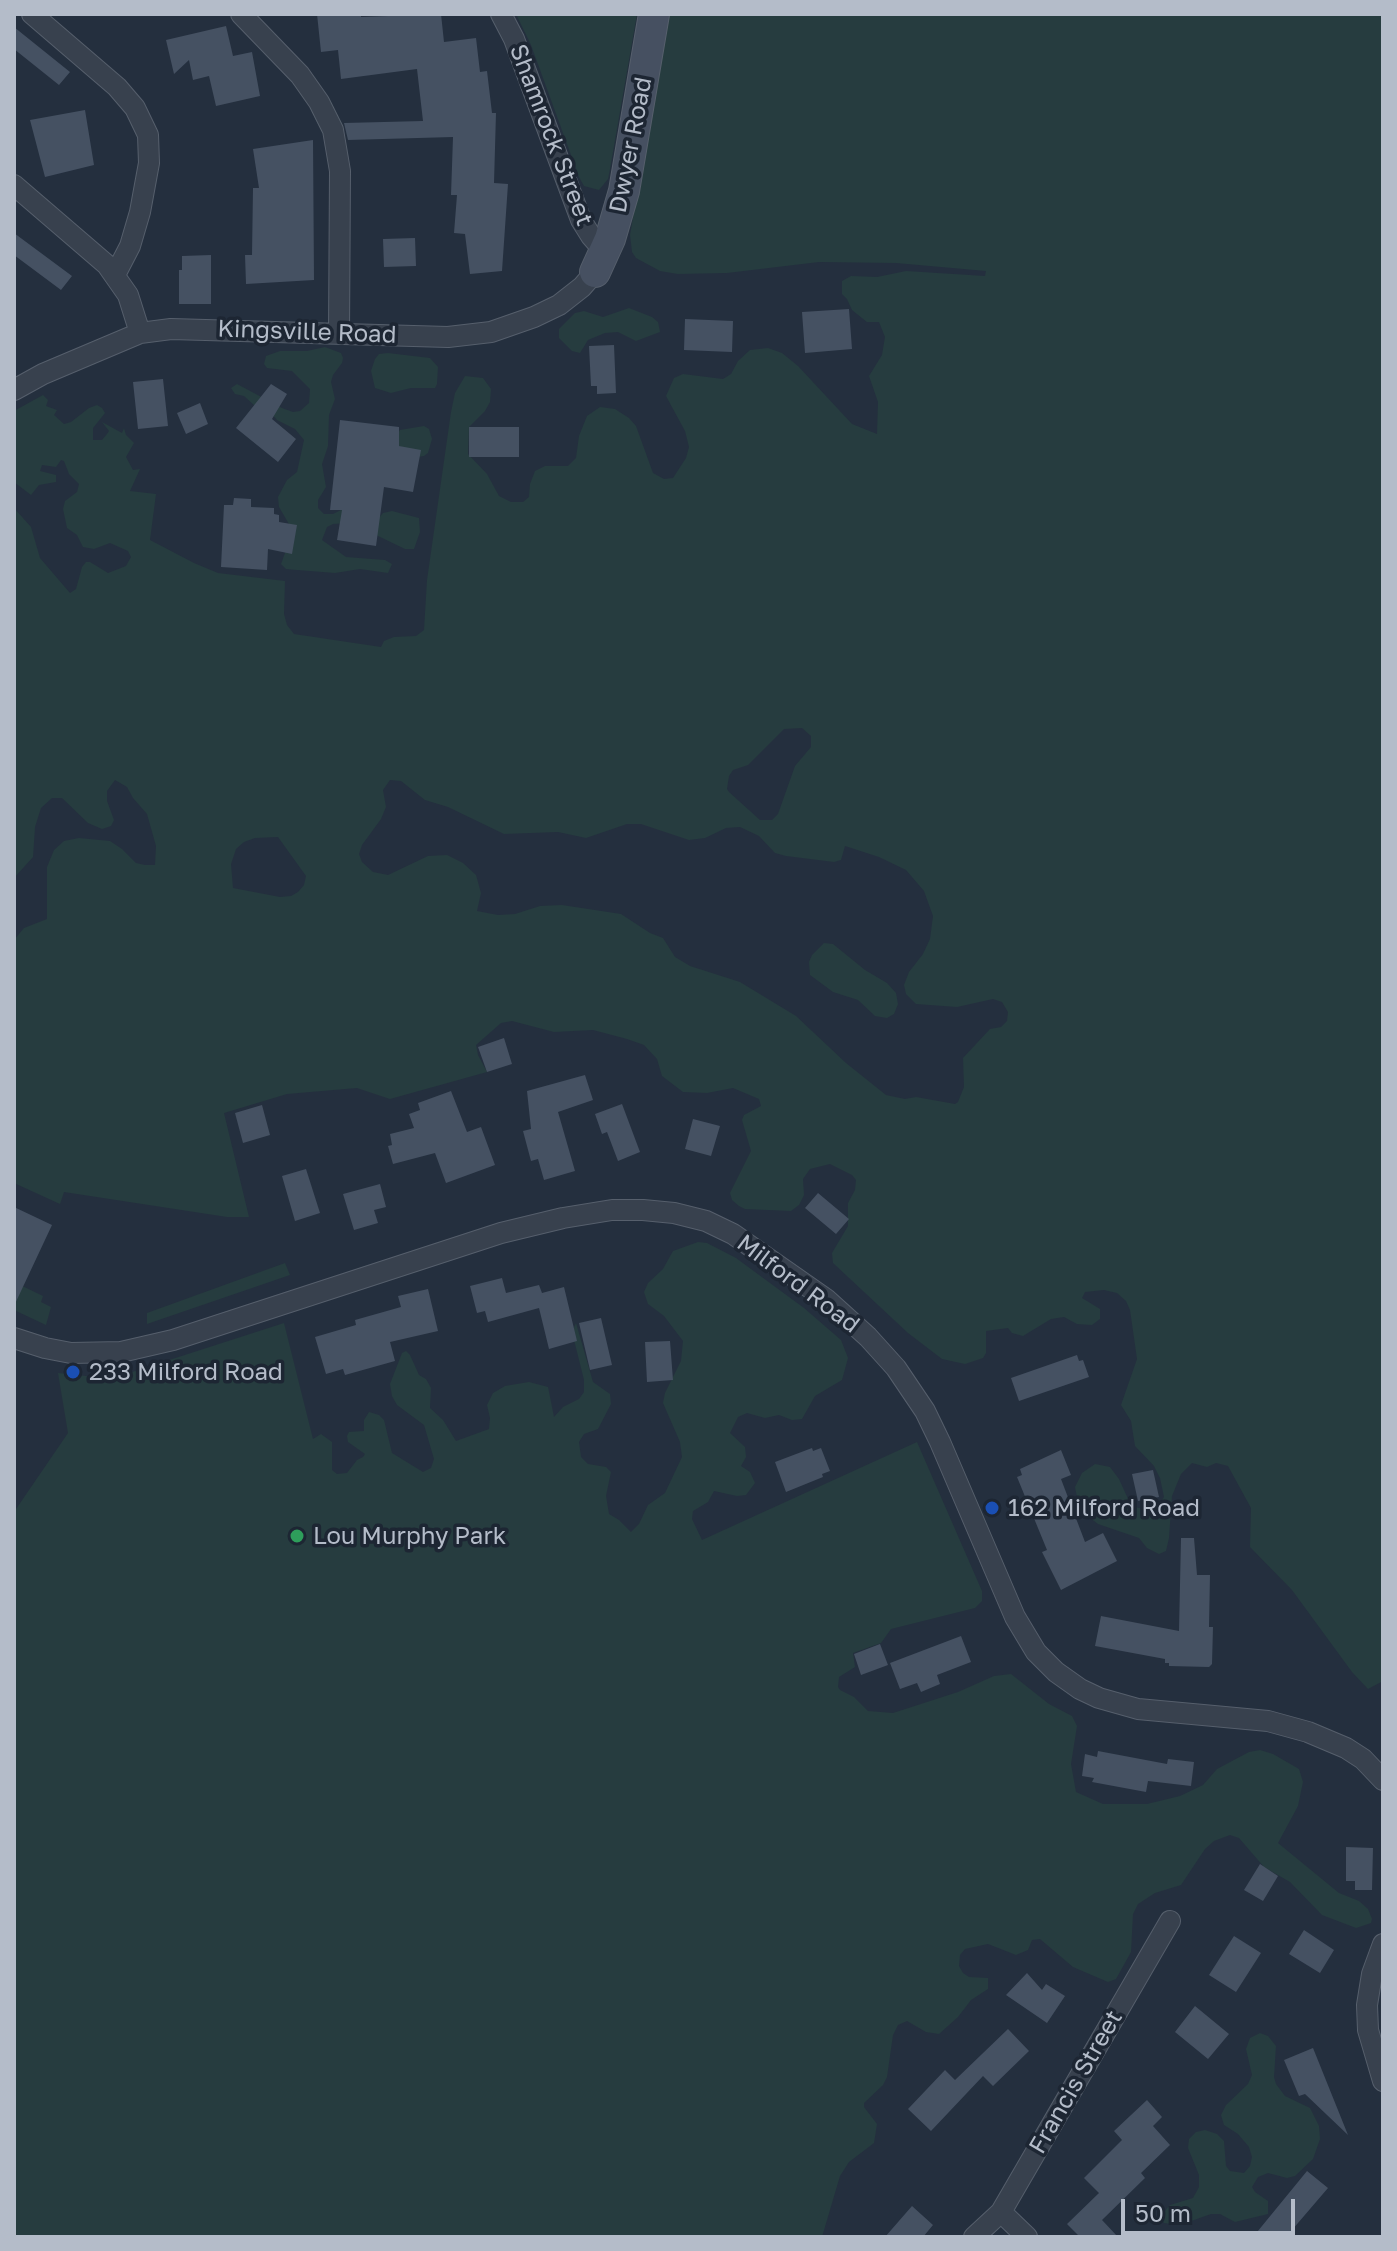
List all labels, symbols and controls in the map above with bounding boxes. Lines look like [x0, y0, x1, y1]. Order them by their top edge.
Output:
street label: Shamrock Street [503, 40, 599, 230]
street label: Dwyer Road [604, 75, 658, 215]
street label: Kingsville Road [217, 314, 397, 350]
street label: Milford Road [731, 1229, 865, 1339]
place label: 233 Milford Road [89, 1358, 283, 1386]
marker: 233 Milford Road [64, 1363, 82, 1381]
place label: 162 Milford Road [1008, 1494, 1200, 1522]
marker: 162 Milford Road [983, 1499, 1001, 1517]
place label: Lou Murphy Park [313, 1522, 506, 1550]
marker: Lou Murphy Park [288, 1527, 306, 1545]
street label: Francis Street [1023, 2005, 1129, 2159]
scale bar [1125, 2183, 1299, 2233]
text: 50 m [1135, 2198, 1191, 2227]

